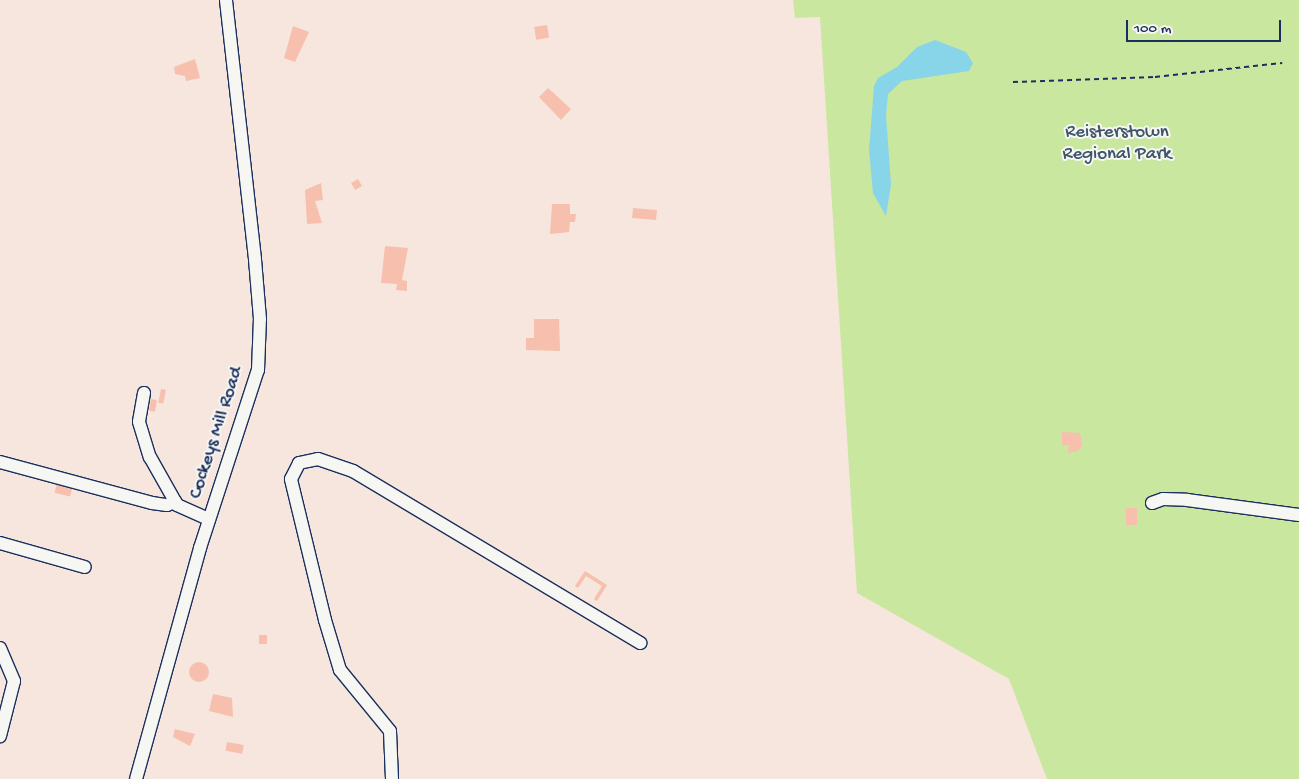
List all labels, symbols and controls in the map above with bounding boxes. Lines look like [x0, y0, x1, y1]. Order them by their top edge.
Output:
scale bar [1129, 10, 1284, 42]
text: 100 m [1134, 20, 1171, 38]
park label: Reisterstown Regional Park [1062, 122, 1172, 166]
street label: Cockeys Mill Road [185, 364, 249, 502]

